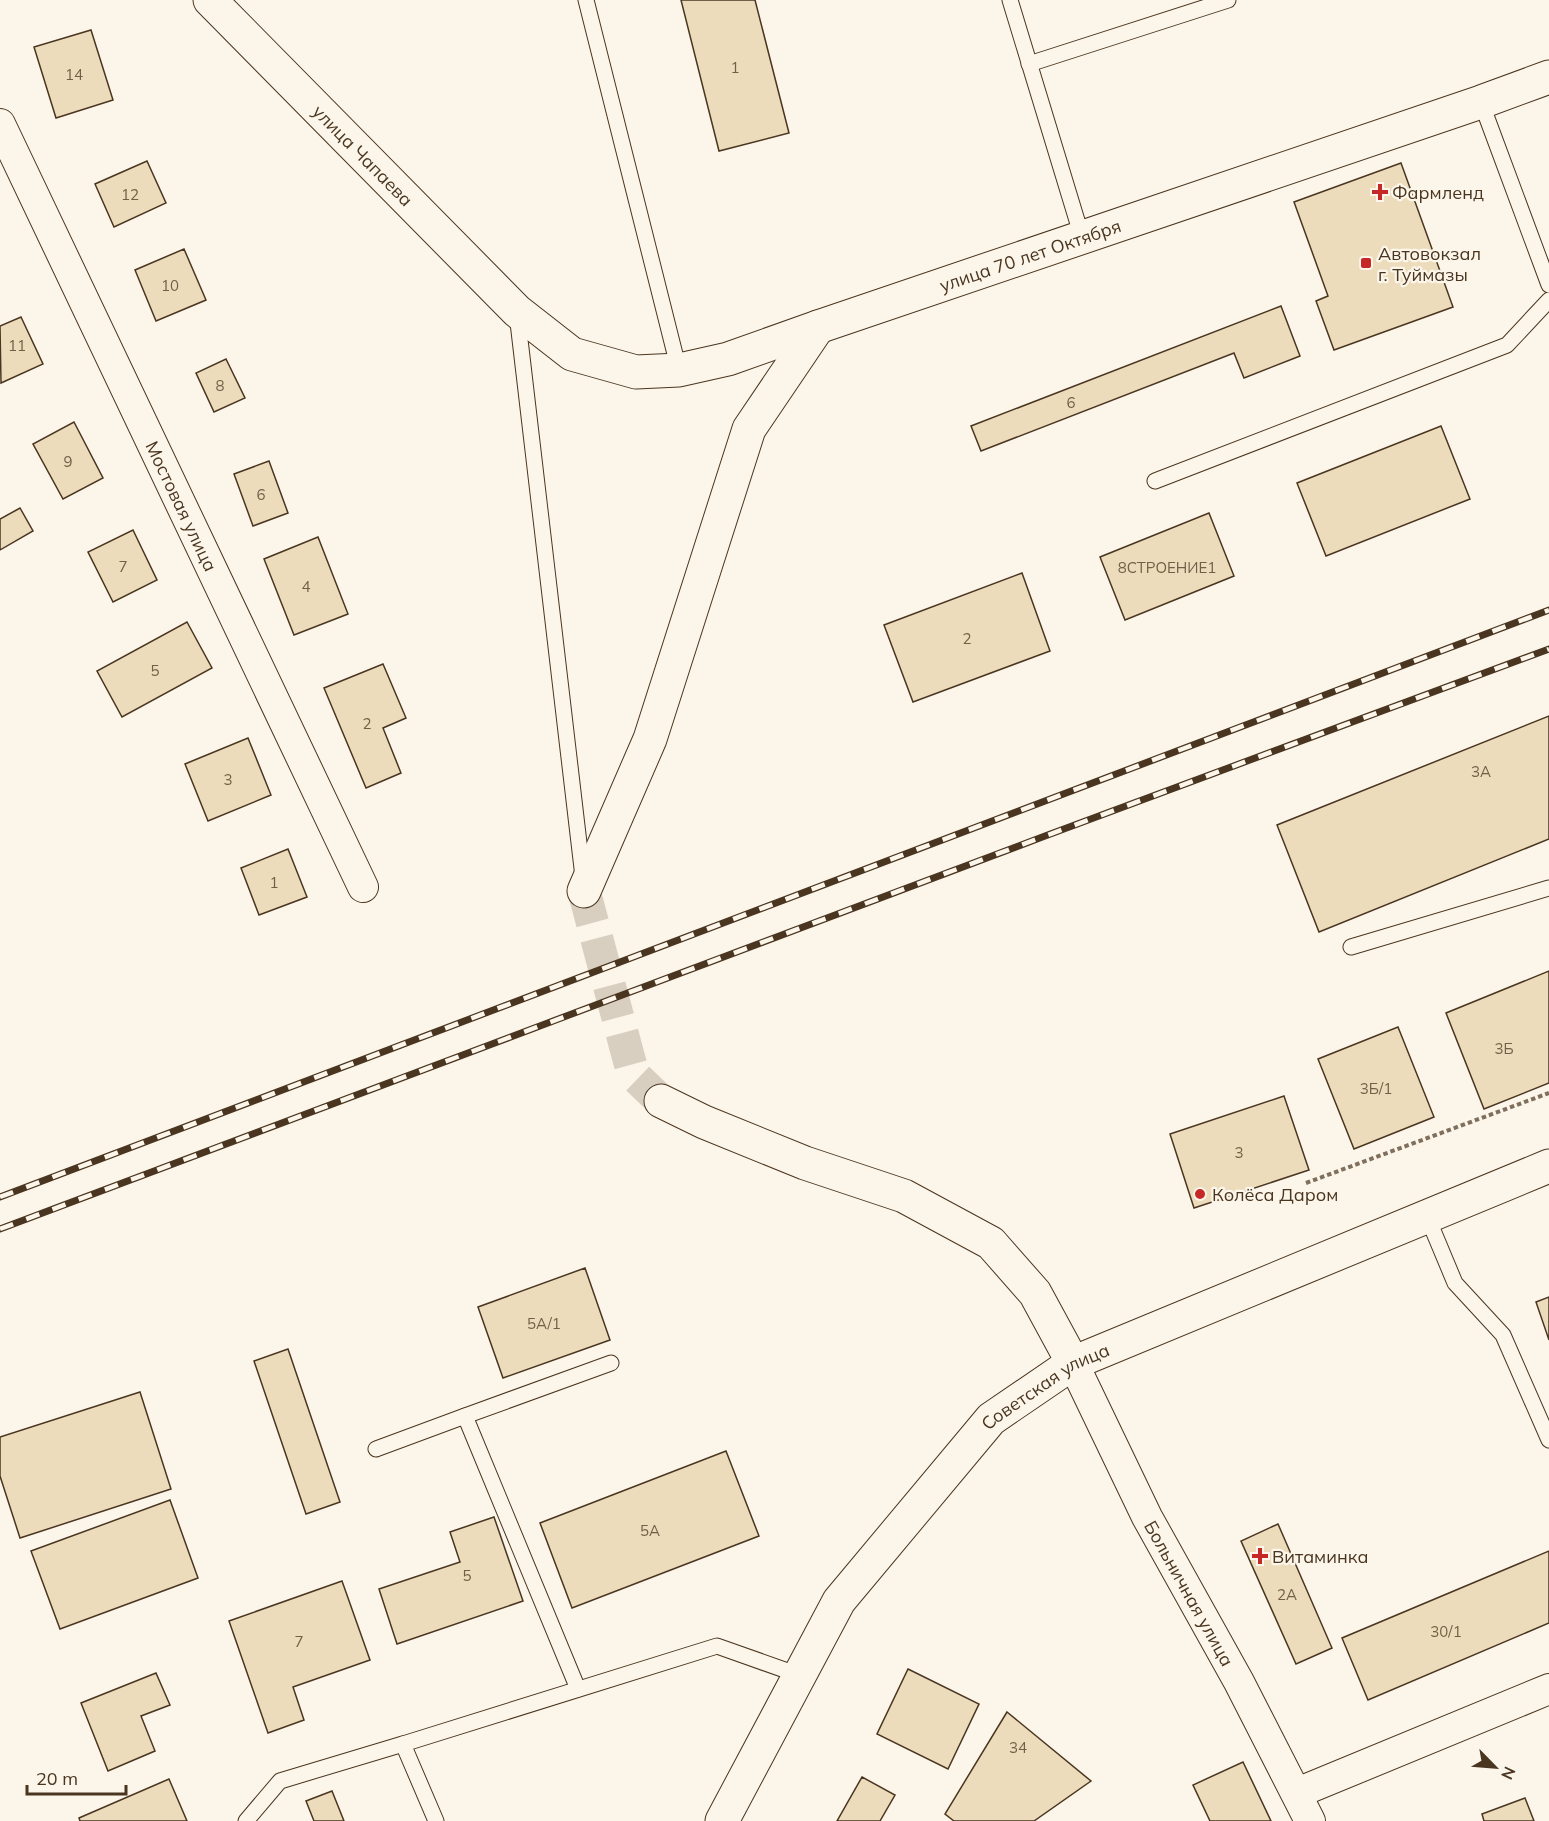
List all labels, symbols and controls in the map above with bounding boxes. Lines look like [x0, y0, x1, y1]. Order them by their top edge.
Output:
house number: 1 [730, 58, 740, 77]
house number: 14 [65, 65, 83, 84]
street label: улица Чапаева [308, 100, 418, 211]
place label: Фармленд [1392, 181, 1484, 204]
house number: 12 [121, 185, 139, 204]
marker: Фармленд [1373, 185, 1387, 199]
street label: улица 70 лет Октября [936, 214, 1124, 296]
place label: Автовокзал г. Туймазы [1378, 242, 1481, 286]
marker: Автовокзал г. Туймазы [1359, 256, 1373, 270]
house number: 10 [161, 276, 179, 295]
house number: 11 [8, 336, 26, 355]
house number: 8 [215, 376, 225, 395]
house number: 6 [1066, 393, 1076, 412]
street label: Мостовая улица [141, 437, 223, 575]
house number: 9 [63, 452, 73, 471]
house number: 6 [256, 485, 266, 504]
house number: 7 [118, 557, 128, 576]
house number: 8СТРОЕНИЕ1 [1118, 558, 1216, 577]
house number: 4 [301, 577, 311, 596]
house number: 2 [962, 629, 972, 648]
house number: 5 [150, 661, 160, 680]
house number: 2 [362, 714, 372, 733]
house number: 3А [1471, 762, 1491, 781]
house number: 3 [223, 770, 233, 789]
house number: 1 [269, 873, 279, 892]
house number: 3Б [1494, 1039, 1514, 1058]
house number: 3Б/1 [1360, 1079, 1392, 1098]
house number: 3 [1234, 1143, 1244, 1162]
place label: Колёса Даром [1212, 1183, 1338, 1206]
marker: Колёса Даром [1193, 1187, 1207, 1201]
house number: 5А/1 [527, 1314, 561, 1333]
street label: Советская улица [976, 1338, 1113, 1434]
street label: Больничная улица [1140, 1516, 1239, 1670]
house number: 5А [640, 1521, 660, 1540]
place label: Витаминка [1272, 1545, 1368, 1568]
marker: Витаминка [1253, 1549, 1267, 1563]
house number: 5 [462, 1566, 472, 1585]
house number: 2А [1277, 1585, 1297, 1604]
house number: 30/1 [1430, 1622, 1462, 1641]
house number: 7 [294, 1632, 304, 1651]
north arrow [1465, 1737, 1525, 1797]
house number: 34 [1009, 1738, 1027, 1757]
scale bar [27, 1758, 126, 1796]
text: N [1497, 1764, 1520, 1783]
text: 20 m [36, 1767, 78, 1790]

